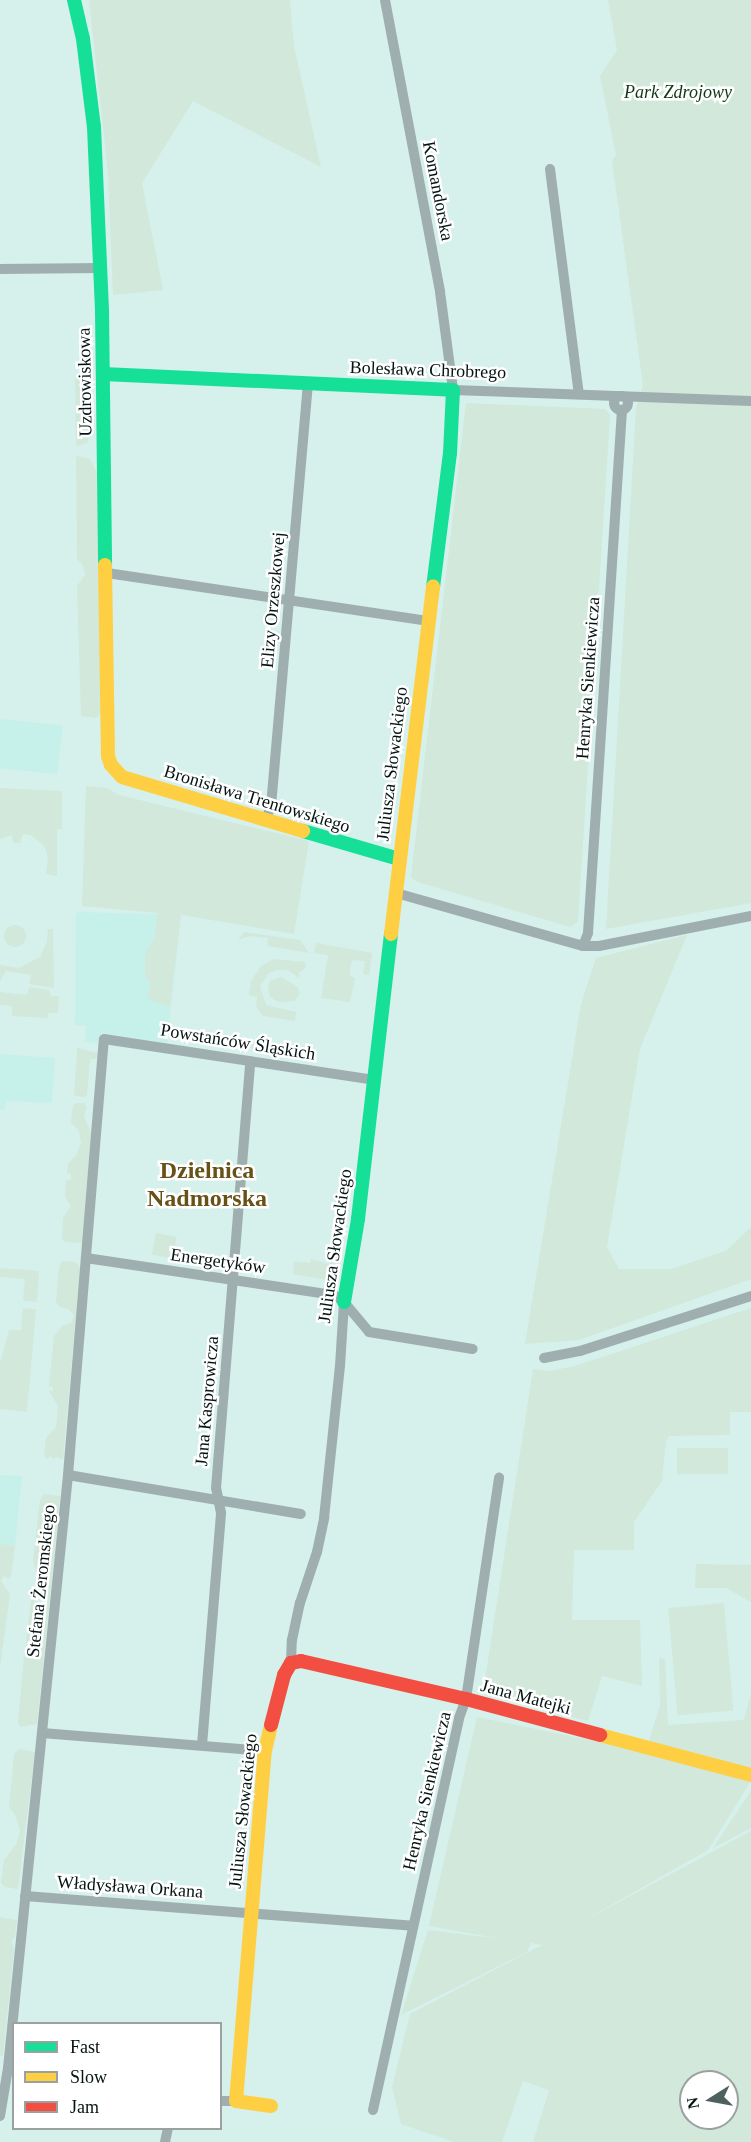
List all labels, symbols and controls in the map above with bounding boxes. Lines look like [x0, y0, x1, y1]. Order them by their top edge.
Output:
park label: Park Zdrojowy [624, 81, 732, 103]
street label: Komandorska [418, 139, 458, 243]
street label: Uzdrowiskowa [73, 327, 97, 437]
street label: Bolesława Chrobrego [349, 356, 507, 384]
street label: Elizy Orzeszkowej [256, 531, 290, 669]
street label: Henryka Sienkiewicza [572, 596, 604, 760]
street label: Juliusza Słowackiego [372, 686, 412, 842]
street label: Bronisława Trentowskiego [161, 760, 353, 838]
street label: Powstańców Śląskich [159, 1019, 317, 1065]
district label: Dzielnica Nadmorska [147, 1157, 267, 1213]
street label: Juliusza Słowackiego [313, 1168, 357, 1324]
street label: Energetyków [169, 1244, 267, 1278]
street label: Jana Kasprowicza [191, 1335, 223, 1467]
street label: Stefana Żeromskiego [22, 1504, 60, 1658]
street label: Jana Matejki [479, 1675, 573, 1719]
street label: Henryka Sienkiewicza [398, 1709, 456, 1873]
street label: Juliusza Słowackiego [224, 1733, 262, 1889]
street label: Władysława Orkana [56, 1871, 204, 1903]
legend [12, 2022, 222, 2130]
text: Fast [70, 2037, 100, 2057]
text: Slow [70, 2067, 107, 2087]
north arrow [679, 2070, 739, 2130]
text: N [683, 2096, 702, 2110]
text: Jam [70, 2097, 99, 2117]

